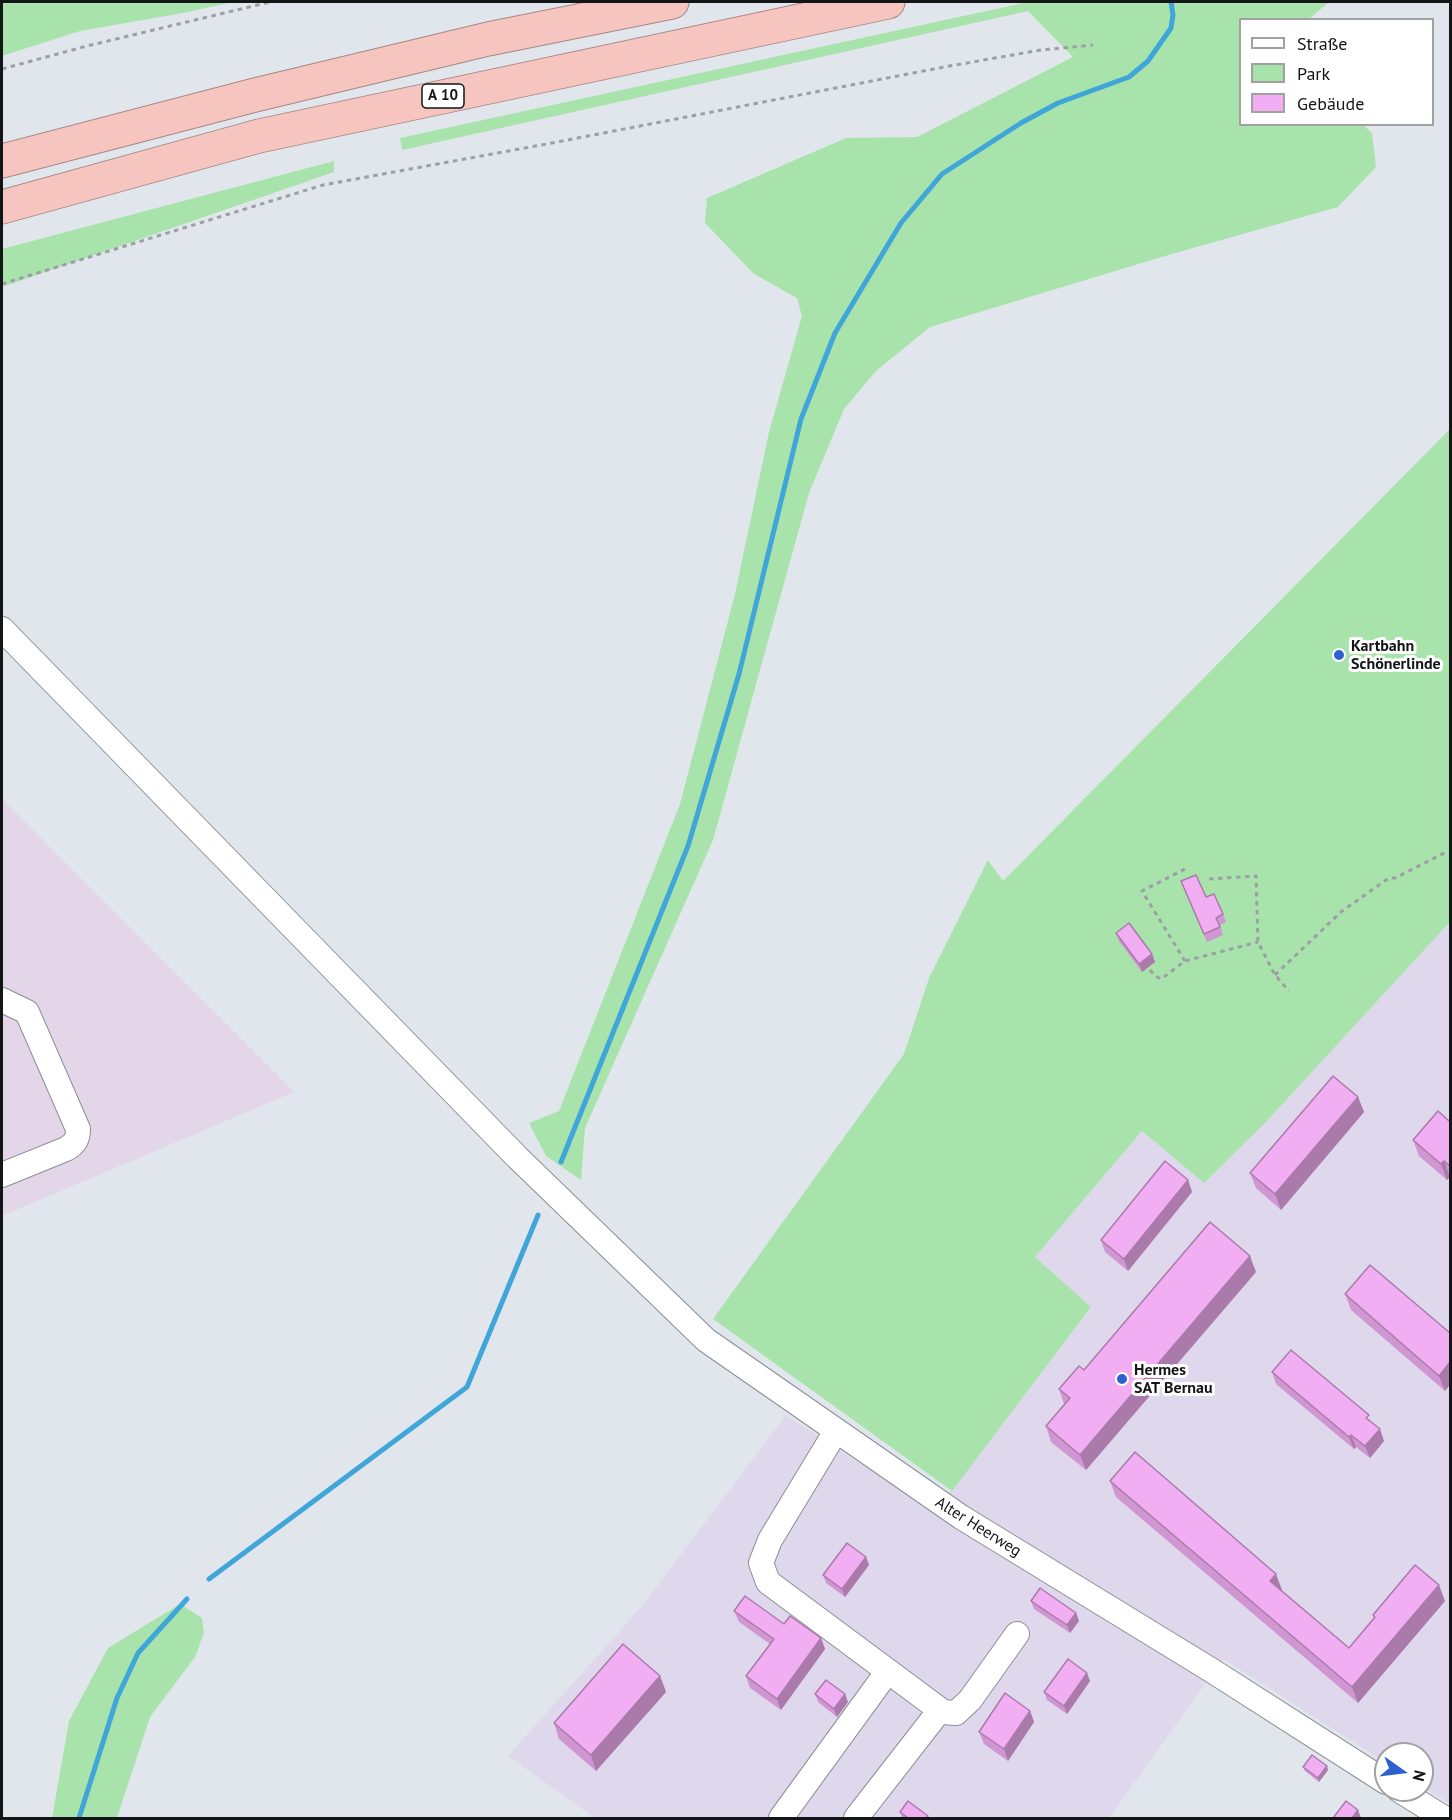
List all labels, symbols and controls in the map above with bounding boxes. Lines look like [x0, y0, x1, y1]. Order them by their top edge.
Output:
legend [1239, 18, 1434, 126]
text: Straße [1297, 32, 1348, 55]
text: Park [1297, 62, 1330, 85]
road number: A 10 [422, 84, 464, 108]
text: Gebäude [1297, 92, 1364, 115]
place label: Kartbahn Schönerlinde [1351, 636, 1441, 674]
marker: Kartbahn Schönerlinde [1332, 648, 1346, 662]
place label: Hermes SAT Bernau [1134, 1360, 1213, 1398]
marker: Hermes SAT Bernau [1115, 1372, 1129, 1386]
street label: Alter Heerweg [932, 1493, 1024, 1561]
north arrow [1374, 1742, 1434, 1802]
text: N [1409, 1768, 1431, 1783]

